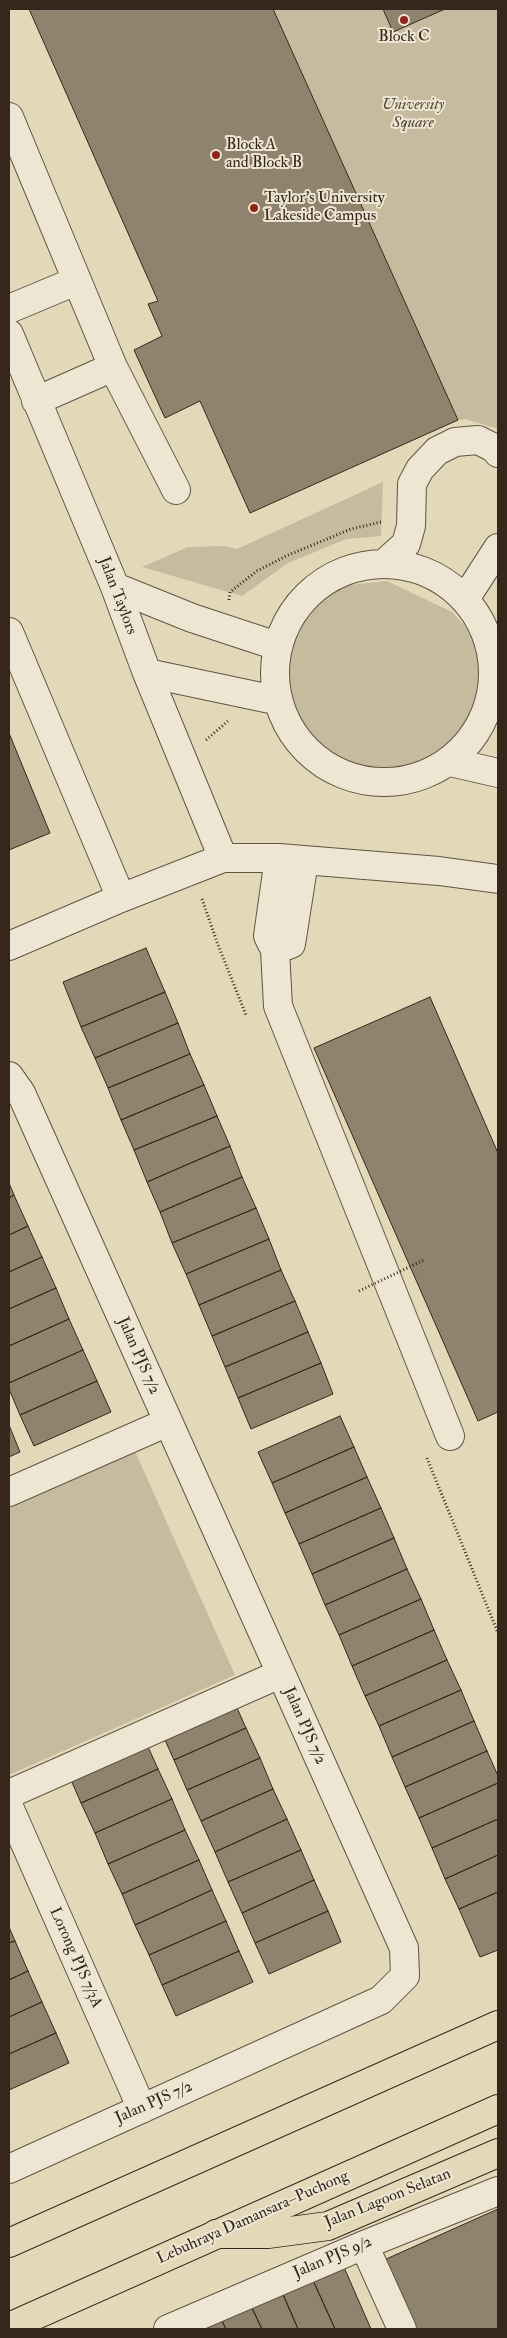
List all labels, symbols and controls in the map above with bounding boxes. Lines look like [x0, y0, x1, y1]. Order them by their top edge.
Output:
marker: Block C [398, 14, 410, 26]
place label: Block C [378, 28, 430, 48]
park label: University Square [382, 96, 444, 134]
place label: Block A and Block B [226, 136, 302, 174]
marker: Block A and Block B [210, 149, 222, 161]
place label: Taylor's University Lakeside Campus [264, 189, 385, 227]
marker: Taylor's University Lakeside Campus [248, 202, 260, 214]
street label: Jalan Taylors [93, 554, 141, 638]
street label: Jalan PJS 7/2 [112, 1314, 164, 1398]
street label: Jalan PJS 7/2 [278, 1684, 330, 1768]
street label: Lorong PJS 7/3A [44, 1905, 106, 2011]
street label: Jalan PJS 7/2 [112, 2077, 196, 2129]
street label: Jalan Lagoon Selatan [322, 2165, 454, 2233]
street label: Lebuhraya Damansara–Puchong [154, 2167, 352, 2269]
street label: Jalan PJS 9/2 [291, 2233, 375, 2283]

